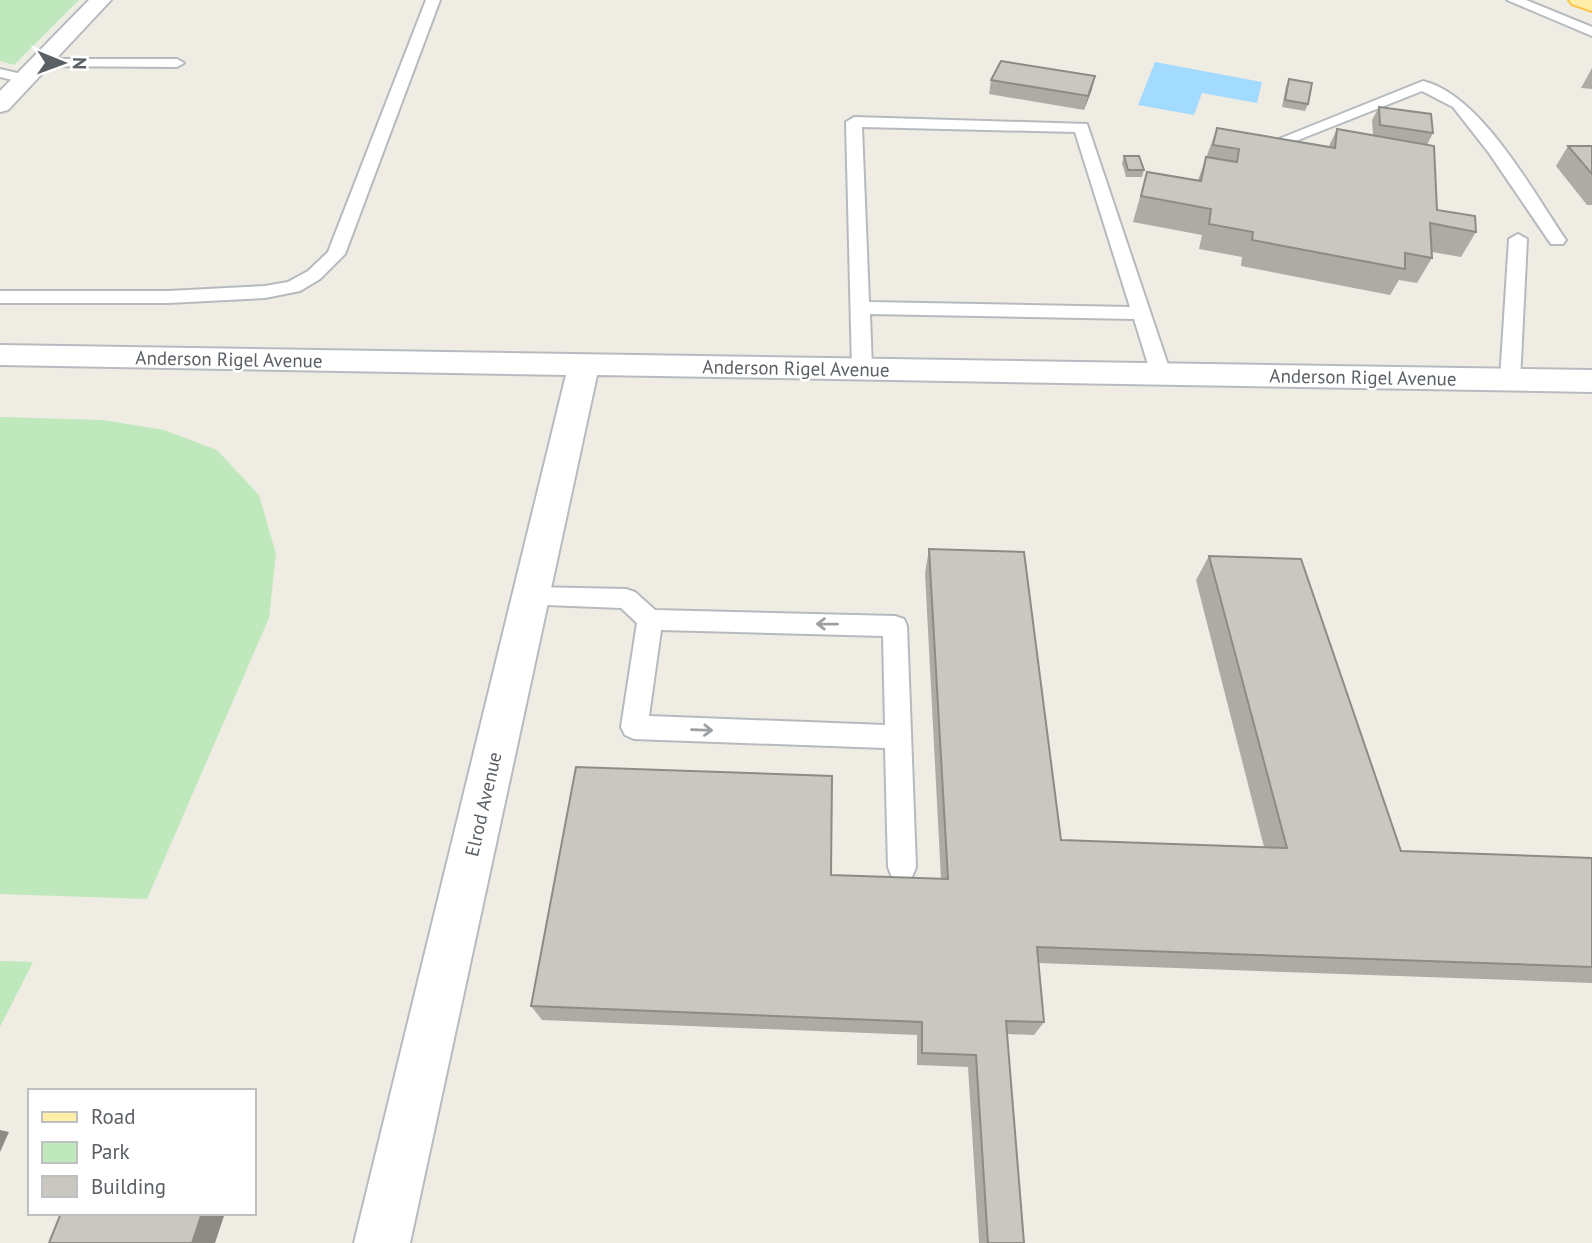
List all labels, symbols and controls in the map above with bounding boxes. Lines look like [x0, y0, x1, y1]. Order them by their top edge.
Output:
north arrow [28, 28, 98, 98]
text: N [68, 57, 92, 70]
street label: Anderson Rigel Avenue [135, 345, 323, 373]
street label: Anderson Rigel Avenue [702, 354, 890, 382]
street label: Anderson Rigel Avenue [1269, 363, 1457, 391]
one-way arrow [815, 617, 838, 631]
one-way arrow [690, 723, 713, 736]
street label: Elrod Avenue [459, 749, 507, 859]
legend [28, 1089, 256, 1215]
text: Road [91, 1103, 135, 1130]
text: Park [91, 1138, 130, 1165]
text: Building [91, 1173, 166, 1200]

